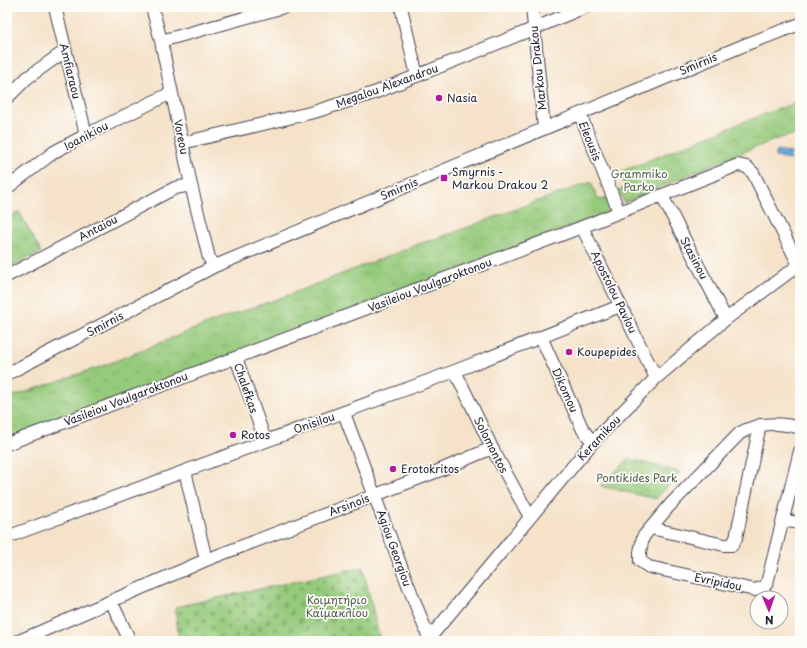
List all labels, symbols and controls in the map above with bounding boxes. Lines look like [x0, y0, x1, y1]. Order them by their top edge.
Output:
street label: Markou Drakou [525, 25, 550, 111]
street label: Amfiaraou [55, 41, 86, 101]
street label: Smirnis [676, 48, 719, 79]
street label: Megalou Alexandrou [333, 59, 440, 112]
place label: Nasia [447, 89, 478, 106]
marker: Nasia [434, 93, 444, 103]
street label: Ioanikiou [61, 117, 111, 154]
street label: Voreou [169, 118, 194, 156]
street label: Eleousis [575, 119, 606, 163]
place label: Smyrnis - Markou Drakou 2 [452, 163, 548, 193]
park label: Grammiko Parko [611, 165, 667, 195]
street label: Smirnis [377, 173, 420, 204]
marker: Smyrnis - Markou Drakou 2 [439, 173, 449, 183]
street label: Antaiou [75, 210, 120, 245]
street label: Stasinou [676, 233, 713, 282]
street label: Apostolou Pavlou [587, 248, 642, 336]
street label: Vasileiou Voulgaroktonou [365, 253, 494, 316]
street label: Smirnis [83, 307, 126, 340]
place label: Koupepides [577, 343, 637, 360]
marker: Koupepides [564, 347, 574, 357]
street label: Chalefkas [230, 360, 263, 415]
street label: Dikomou [548, 365, 583, 415]
street label: Vasileiou Voulgaroktonou [61, 367, 190, 430]
street label: Onisilou [291, 408, 337, 437]
street label: Keramikou [573, 411, 624, 464]
street label: Solomontos [470, 414, 513, 476]
place label: Rotos [241, 426, 270, 443]
marker: Rotos [228, 430, 238, 440]
place label: Erotokritos [401, 460, 459, 477]
marker: Erotokritos [388, 464, 398, 474]
park label: Pontikides Park [596, 469, 678, 486]
street label: Arsinois [326, 489, 372, 520]
street label: Agiou Georgiou [373, 507, 416, 589]
street label: Evripidou [693, 568, 743, 595]
north arrow [749, 590, 789, 630]
park label: Κοιμητήριο Καϊμακλίου [306, 591, 368, 621]
text: N [764, 612, 774, 629]

